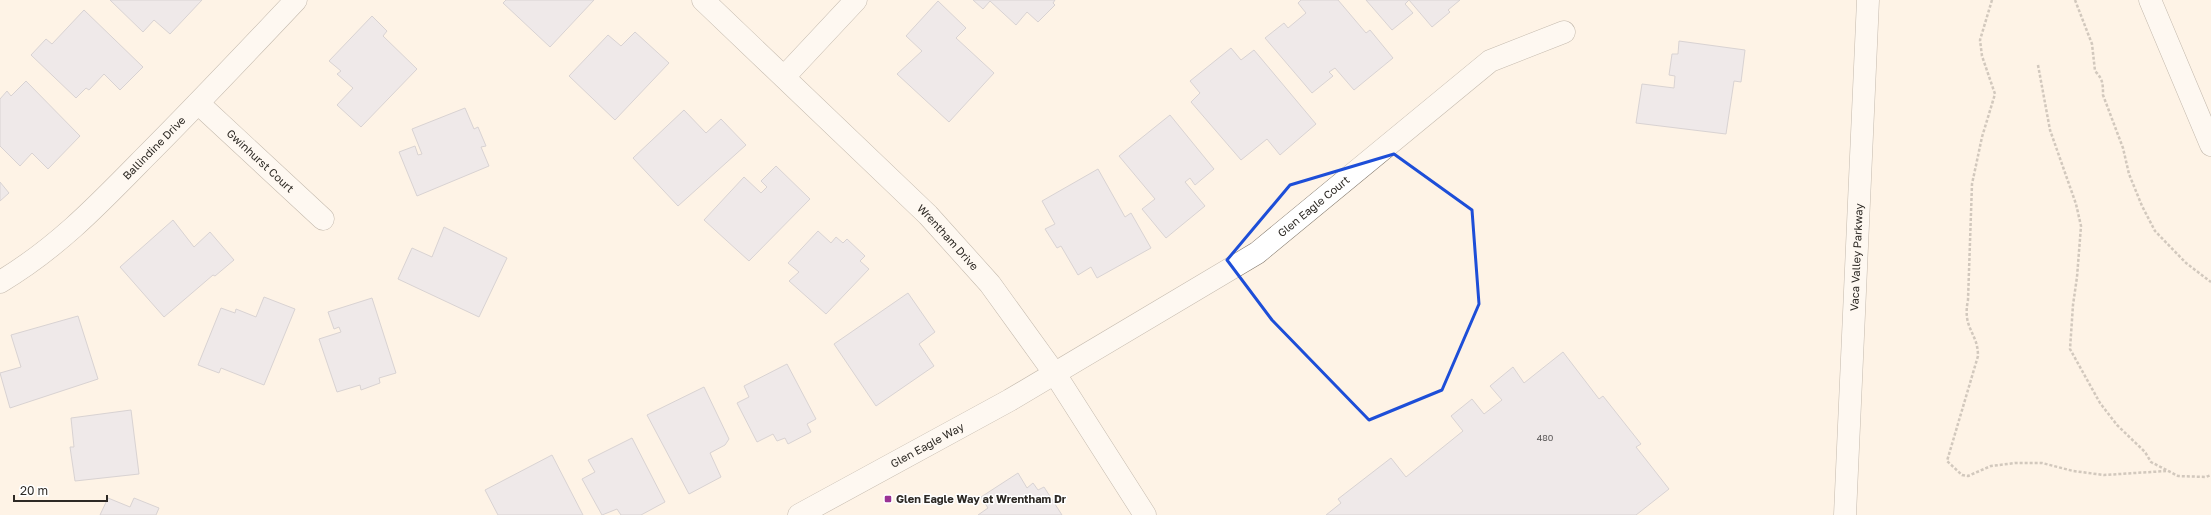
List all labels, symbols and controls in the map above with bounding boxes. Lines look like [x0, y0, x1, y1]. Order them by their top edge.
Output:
street label: Ballindine Drive [120, 113, 188, 182]
street label: Gwinhurst Court [224, 126, 297, 195]
street label: Glen Eagle Court [1275, 173, 1352, 239]
street label: Wrentham Drive [915, 201, 981, 273]
street label: Vaca Valley Parkway [1847, 203, 1865, 311]
street label: Glen Eagle Way [888, 419, 966, 470]
house number: 480 [1537, 432, 1554, 443]
scale bar [14, 477, 107, 503]
text: 20 m [20, 483, 48, 498]
place label: Glen Eagle Way at Wrentham Dr [896, 492, 1067, 505]
marker: Glen Eagle Way at Wrentham Dr [883, 494, 893, 504]

